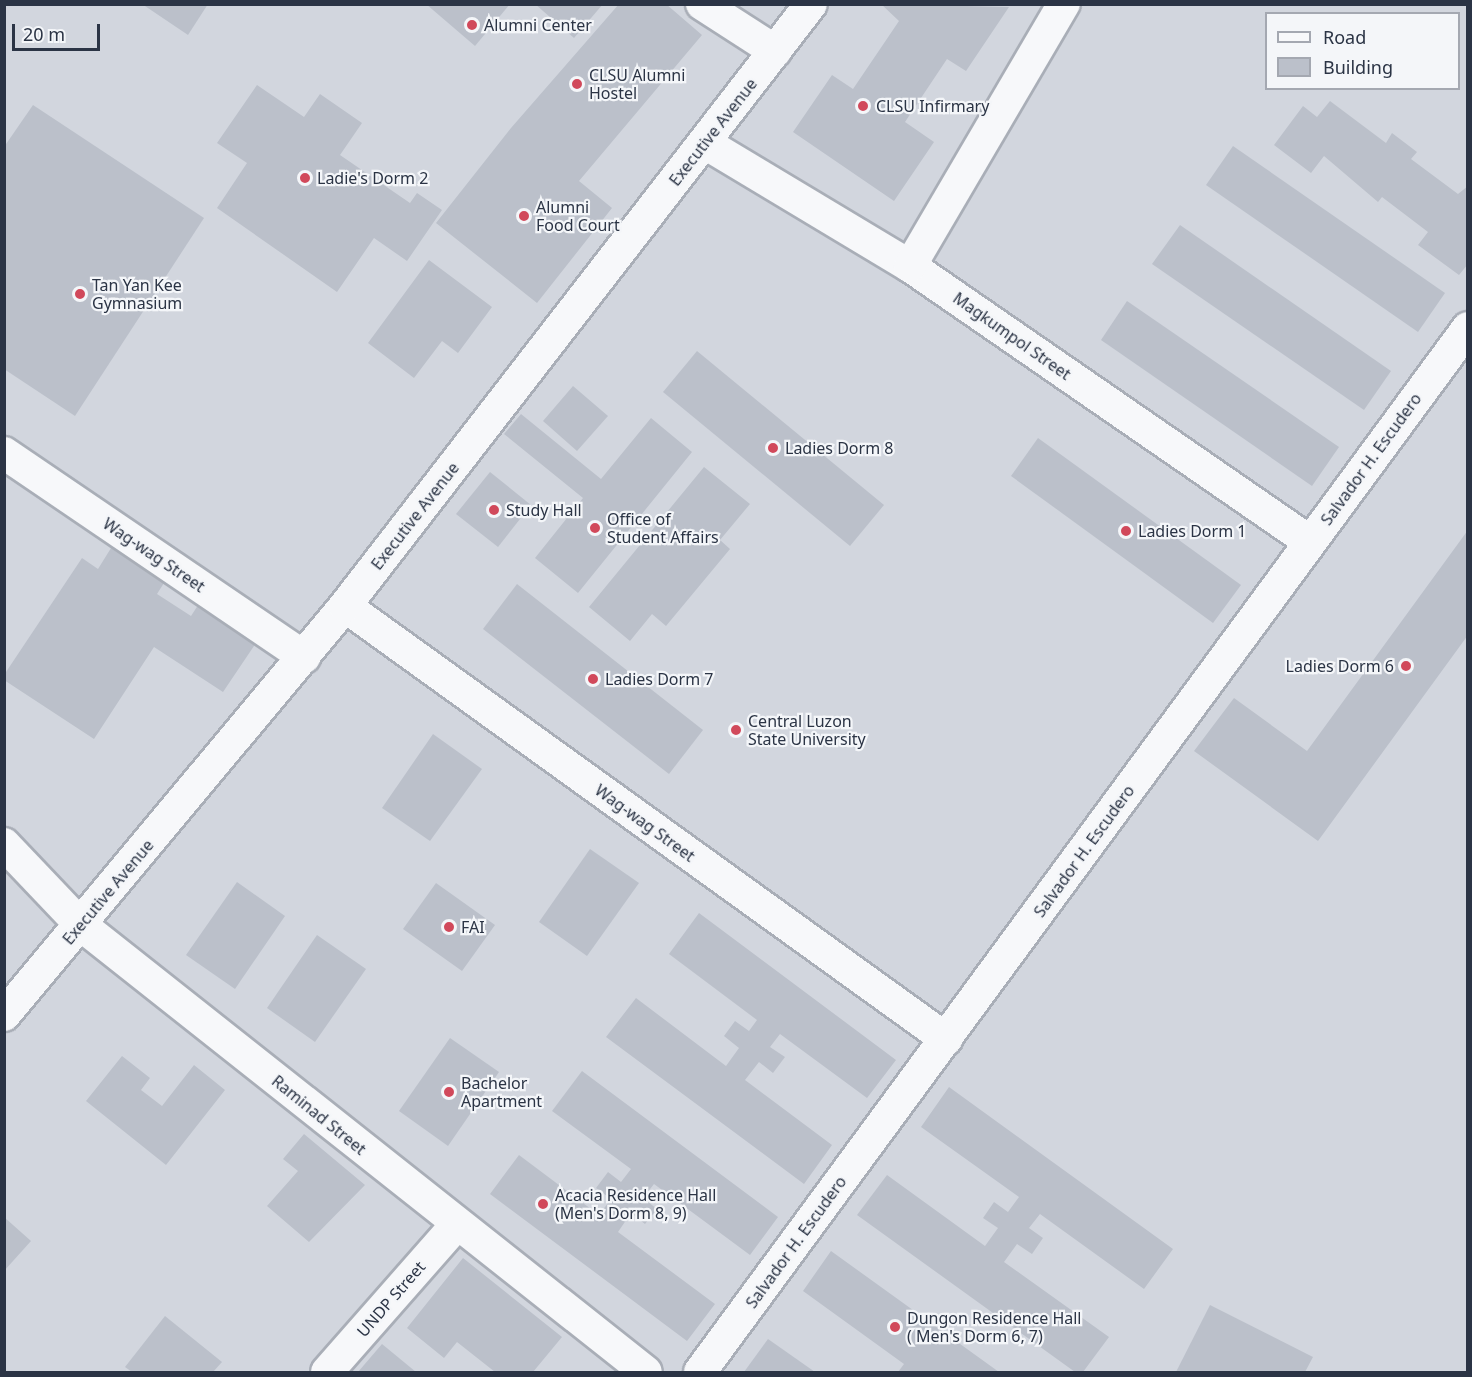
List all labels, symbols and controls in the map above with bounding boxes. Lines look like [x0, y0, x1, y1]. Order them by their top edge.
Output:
scale bar [15, 12, 104, 50]
legend [1265, 12, 1460, 90]
place label: Alumni Center [484, 15, 592, 35]
marker: Alumni Center [465, 18, 479, 32]
text: 20 m [23, 22, 65, 46]
text: Road [1323, 25, 1366, 49]
text: Building [1323, 55, 1393, 79]
place label: CLSU Alumni Hostel [589, 65, 685, 103]
street label: Executive Avenue [665, 74, 761, 190]
marker: CLSU Alumni Hostel [570, 77, 584, 91]
place label: CLSU Infirmary [876, 96, 989, 116]
marker: CLSU Infirmary [854, 97, 872, 115]
place label: Ladie's Dorm 2 [317, 168, 428, 188]
marker: Ladie's Dorm 2 [298, 171, 312, 185]
place label: Alumni Food Court [536, 197, 620, 235]
marker: Alumni Food Court [517, 209, 531, 223]
place label: Tan Yan Kee Gymnasium [92, 275, 182, 313]
marker: Tan Yan Kee Gymnasium [73, 287, 87, 301]
street label: Magkumpol Street [949, 288, 1075, 384]
street label: Salvador H. Escudero [1317, 389, 1425, 529]
place label: Ladies Dorm 8 [785, 438, 893, 458]
marker: Ladies Dorm 8 [766, 441, 780, 455]
street label: Executive Avenue [367, 458, 463, 574]
place label: Study Hall [506, 500, 582, 520]
marker: Study Hall [487, 503, 501, 517]
place label: Office of Student Affairs [607, 509, 719, 547]
street label: Wag-wag Street [99, 514, 209, 596]
marker: Office of Student Affairs [588, 521, 602, 535]
place label: Ladies Dorm 1 [1138, 521, 1246, 541]
marker: Ladies Dorm 1 [1119, 524, 1133, 538]
place label: Ladies Dorm 6 [1286, 656, 1394, 676]
marker: Ladies Dorm 6 [1399, 659, 1413, 673]
place label: Ladies Dorm 7 [605, 669, 713, 689]
marker: Ladies Dorm 7 [586, 672, 600, 686]
place label: Central Luzon State University [748, 711, 866, 749]
marker: Central Luzon State University [729, 723, 743, 737]
street label: Wag-wag Street [591, 780, 699, 866]
street label: Salvador H. Escudero [1030, 781, 1138, 921]
street label: Executive Avenue [59, 836, 157, 948]
place label: FAI [461, 917, 485, 937]
marker: FAI [442, 920, 456, 934]
street label: Raminad Street [268, 1071, 370, 1159]
place label: Bachelor Apartment [461, 1073, 542, 1111]
marker: Bachelor Apartment [442, 1085, 456, 1099]
street label: Salvador H. Escudero [742, 1172, 850, 1312]
place label: Acacia Residence Hall (Men's Dorm 8, 9) [555, 1185, 716, 1223]
marker: Acacia Residence Hall (Men's Dorm 8, 9) [536, 1197, 550, 1211]
street label: UNDP Street [353, 1257, 429, 1341]
place label: Dungon Residence Hall ( Men's Dorm 6, 7) [907, 1308, 1081, 1346]
marker: Dungon Residence Hall ( Men's Dorm 6, 7) [888, 1320, 902, 1334]

